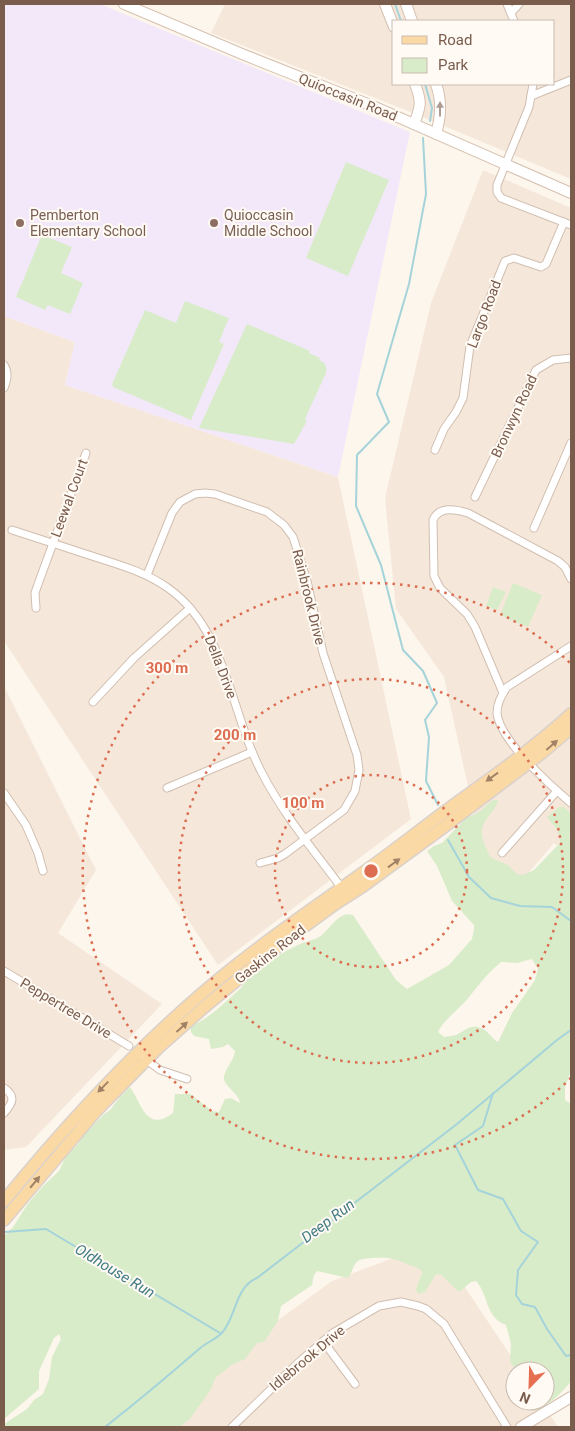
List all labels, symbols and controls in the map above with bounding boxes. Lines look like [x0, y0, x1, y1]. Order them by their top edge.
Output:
legend [392, 20, 555, 85]
text: Road [438, 31, 472, 49]
text: Park [438, 56, 469, 74]
street label: Quioccasin Road [296, 70, 400, 124]
one-way arrow [436, 100, 444, 116]
place label: Pemberton Elementary School [30, 207, 146, 239]
place label: Quioccasin Middle School [224, 207, 312, 239]
marker: Pemberton Elementary School [14, 217, 26, 229]
marker: Quioccasin Middle School [208, 217, 220, 229]
street label: Largo Road [464, 278, 504, 350]
street label: Bronwyn Road [488, 372, 540, 460]
street label: Leewal Court [47, 456, 91, 539]
street label: Rainbrook Drive [289, 548, 329, 646]
street label: Della Drive [202, 633, 240, 701]
text: 300 m [146, 659, 188, 677]
text: 200 m [214, 726, 256, 744]
one-way arrow [545, 739, 558, 750]
one-way arrow [485, 772, 499, 782]
text: 100 m [282, 794, 324, 812]
one-way arrow [387, 858, 400, 869]
centre of rings [362, 862, 380, 880]
street label: Gaskins Road [231, 921, 309, 987]
street label: Peppertree Drive [18, 975, 114, 1041]
one-way arrow [176, 1021, 189, 1032]
one-way arrow [97, 1080, 109, 1092]
one-way arrow [29, 1176, 40, 1189]
water label: Deep Run [298, 1195, 358, 1247]
water label: Oldhouse Run [72, 1240, 158, 1302]
street label: Idlebrook Drive [266, 1322, 348, 1394]
north arrow [505, 1361, 555, 1411]
text: N [517, 1389, 533, 1407]

